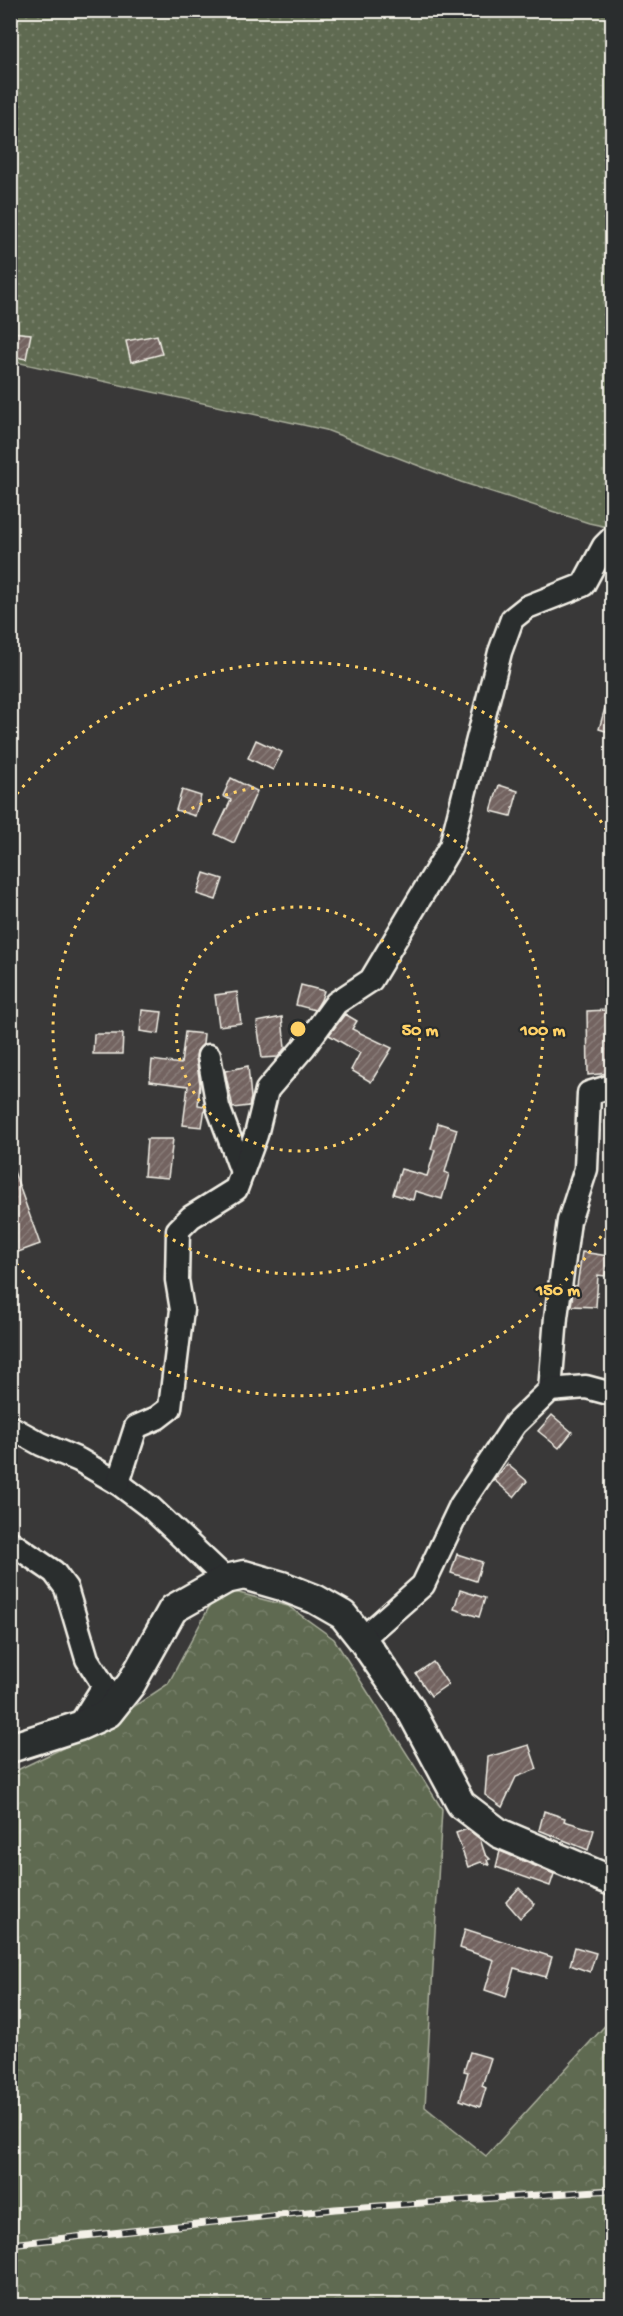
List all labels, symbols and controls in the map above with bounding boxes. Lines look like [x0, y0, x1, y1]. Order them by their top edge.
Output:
centre of rings [288, 1019, 308, 1039]
text: 50 m [402, 1021, 439, 1042]
text: 100 m [520, 1021, 566, 1042]
text: 150 m [535, 1281, 580, 1302]

